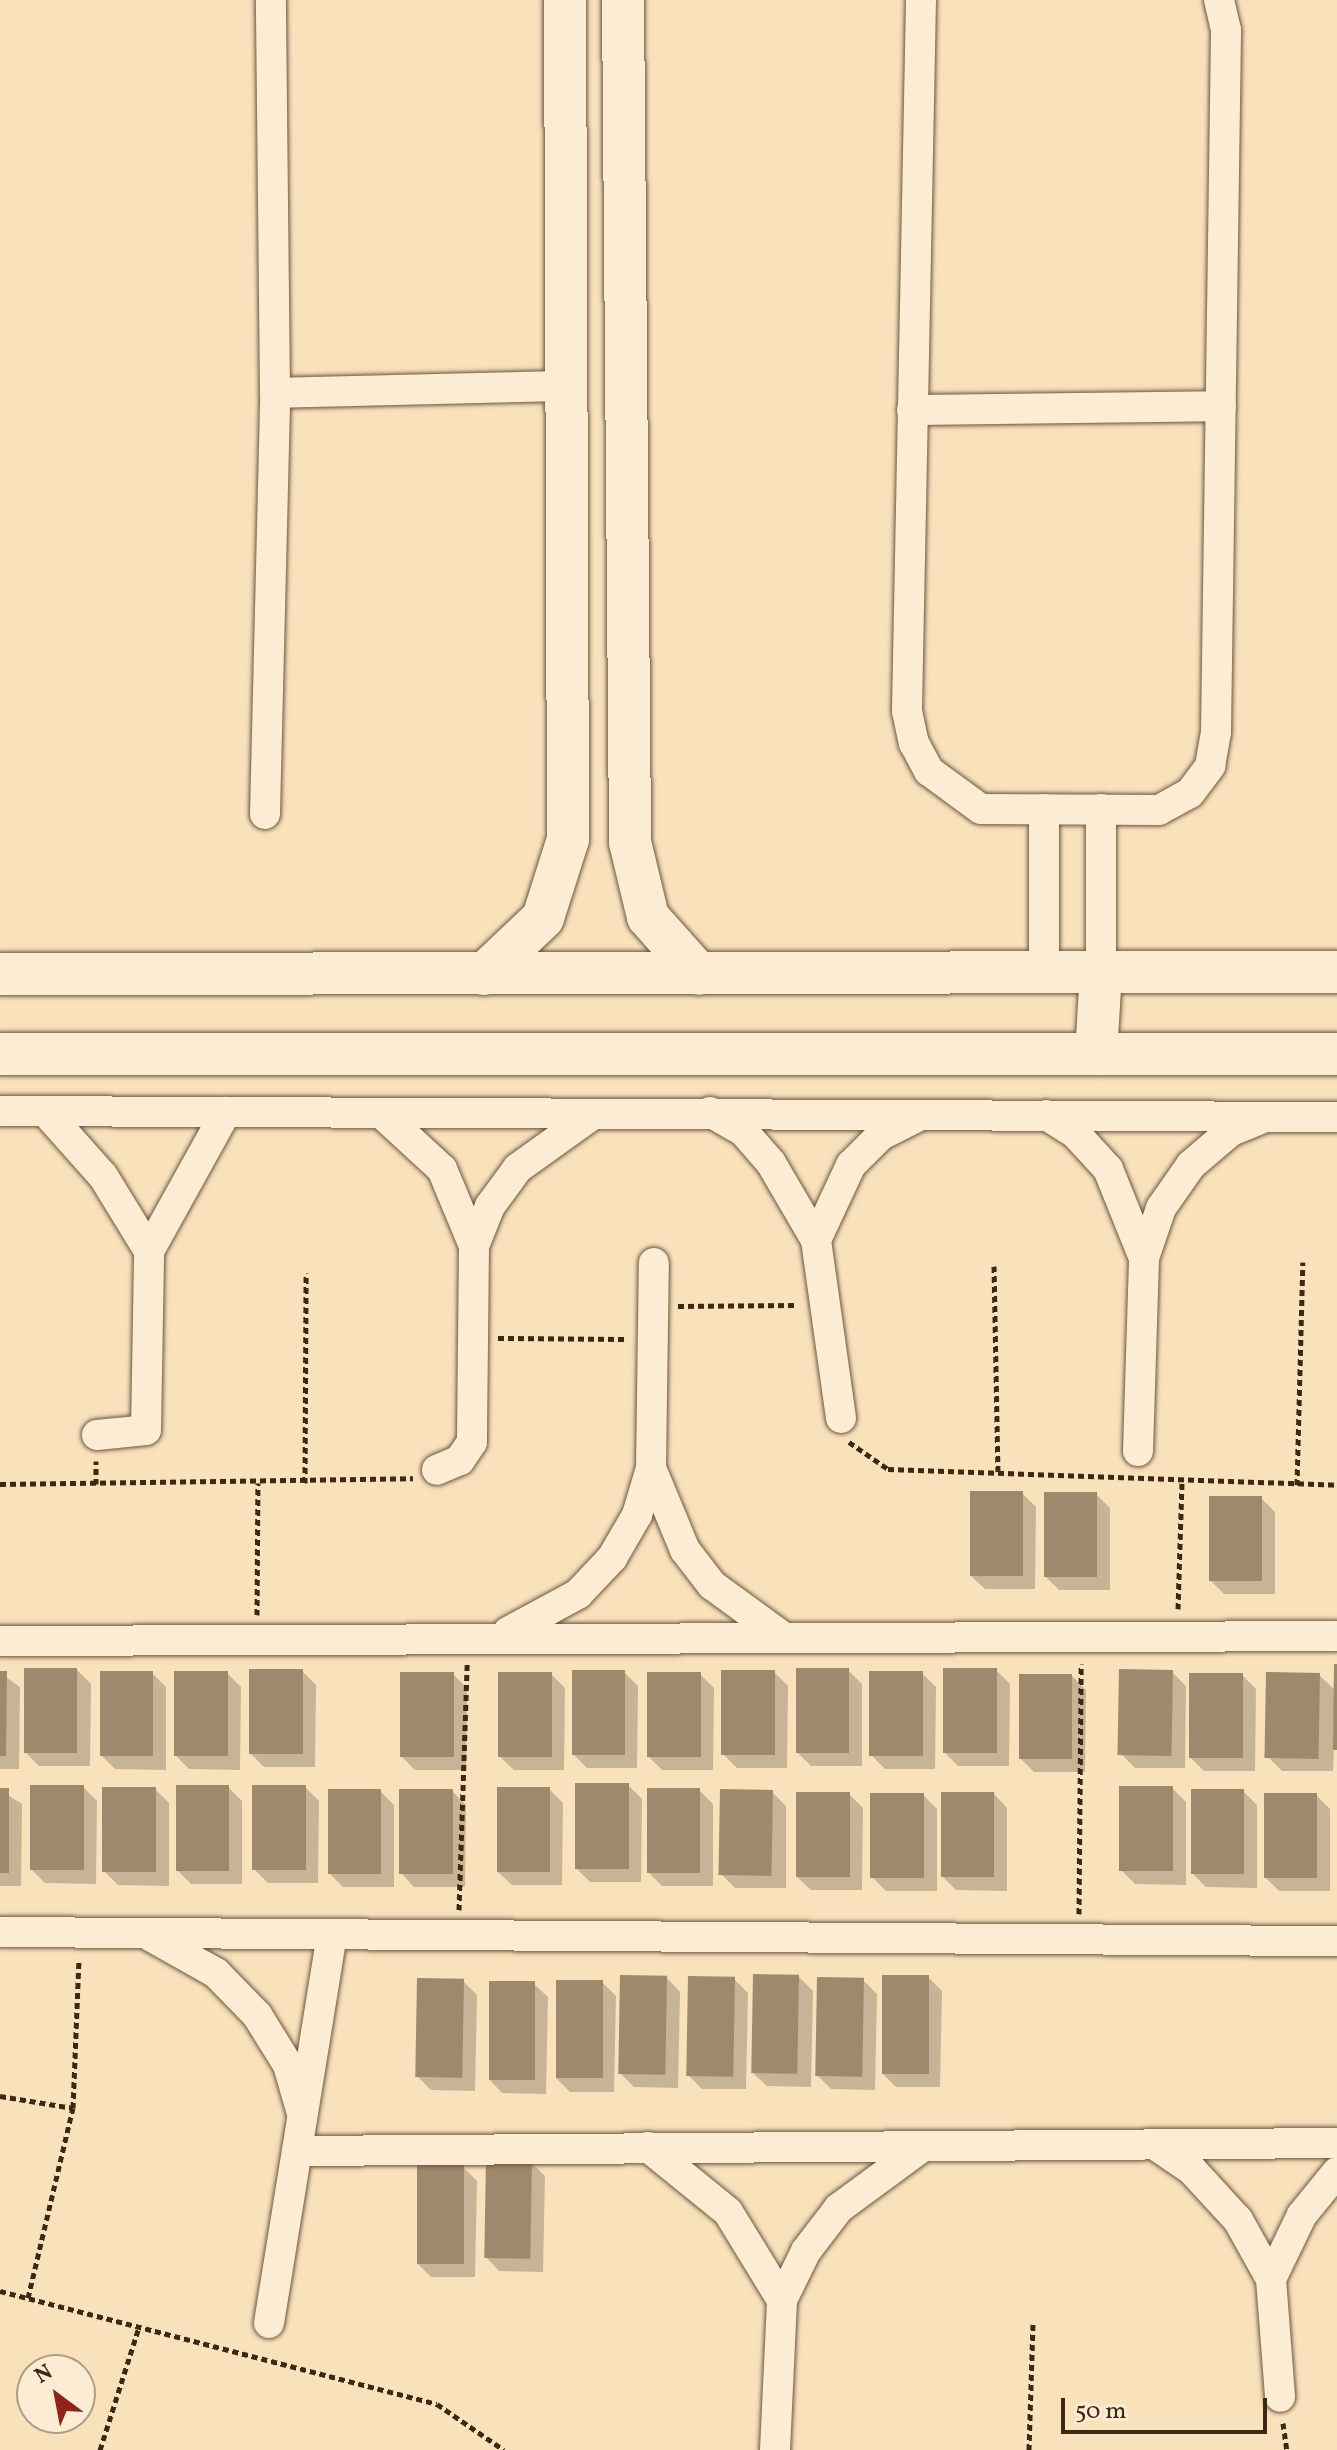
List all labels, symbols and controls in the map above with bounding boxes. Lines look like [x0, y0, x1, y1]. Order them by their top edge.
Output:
north arrow [16, 2354, 96, 2434]
text: N [29, 2358, 59, 2392]
scale bar [1065, 2382, 1271, 2432]
text: 50 m [1075, 2395, 1127, 2429]

